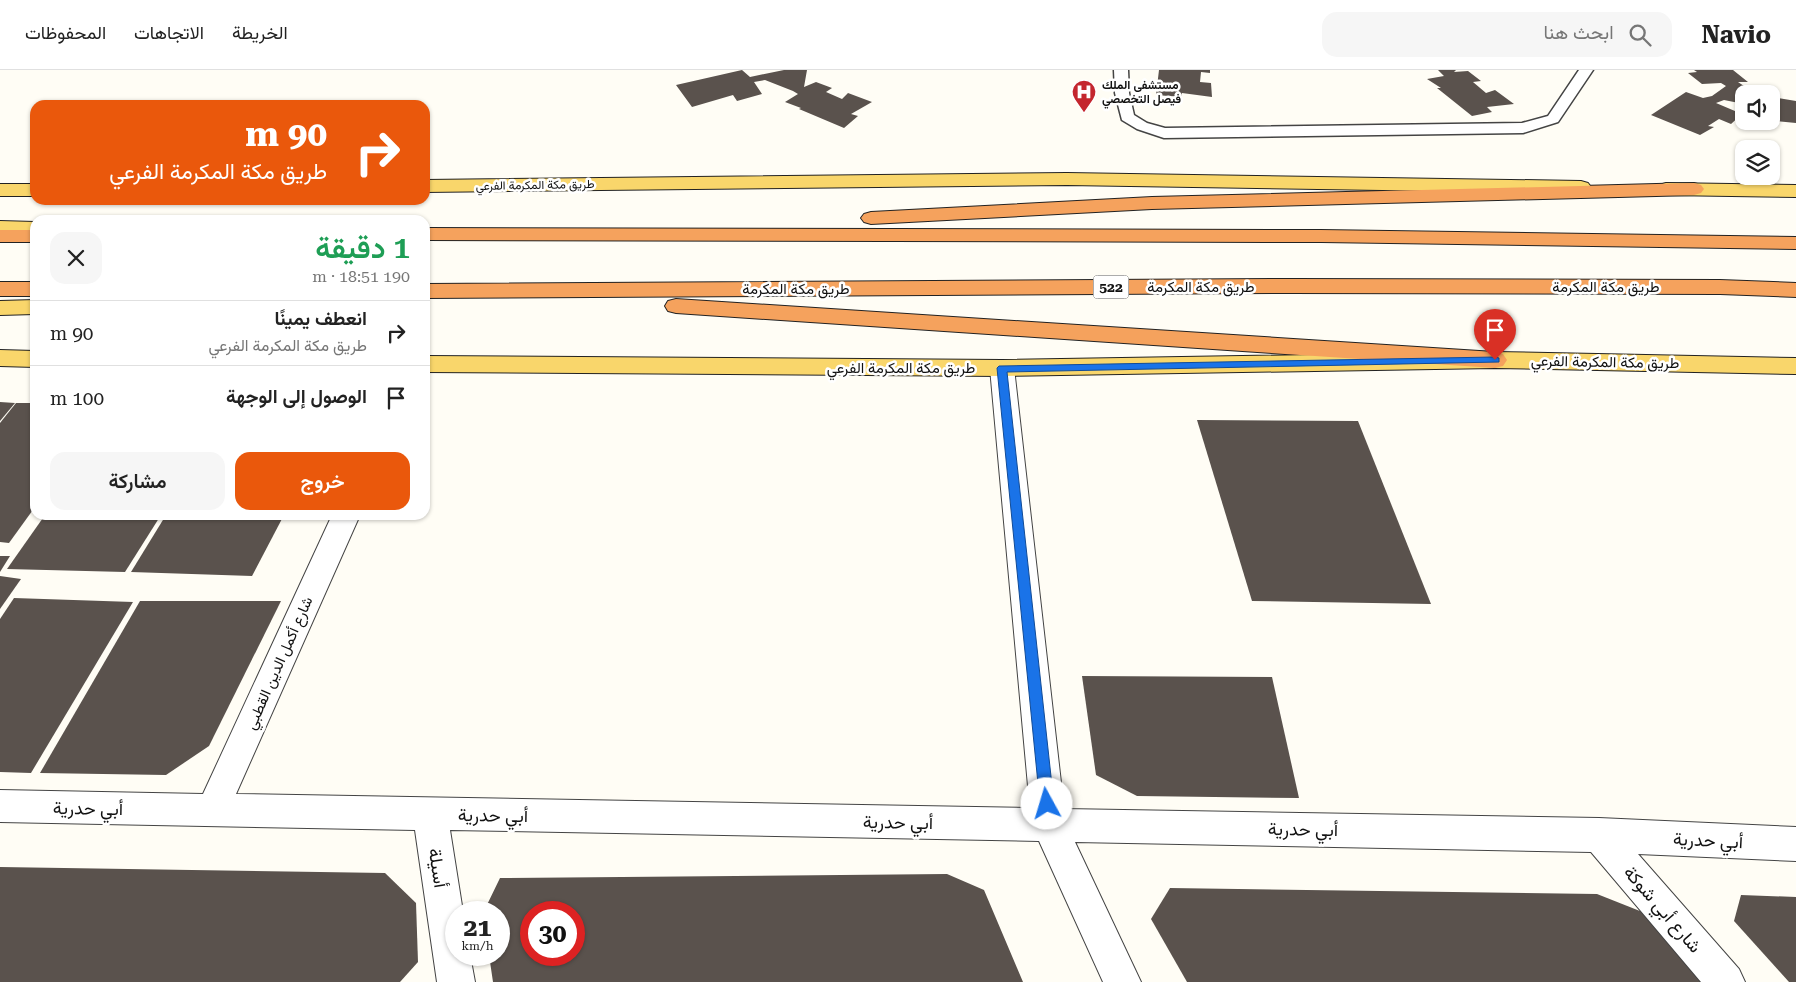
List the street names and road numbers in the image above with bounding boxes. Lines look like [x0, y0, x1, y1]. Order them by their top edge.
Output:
street label: طريق مكة المكرمة الفرعي [475, 177, 595, 196]
road number: 522 [1094, 276, 1128, 298]
street label: طريق مكة المكرمة [1147, 278, 1255, 297]
street label: طريق مكة المكرمة [1552, 278, 1660, 297]
street label: طريق مكة المكرمة [742, 280, 850, 299]
street label: طريق مكة المكرمة الفرعي [1531, 352, 1680, 376]
street label: طريق مكة المكرمة الفرعي [827, 359, 975, 381]
street label: شارع أكمل الدين القطبي [242, 593, 320, 734]
street label: أبي حدرية [53, 797, 123, 824]
street label: أبي حدرية [458, 804, 528, 831]
street label: أبي حدرية [863, 811, 933, 838]
street label: أبي حدرية [1268, 818, 1338, 845]
street label: أبي حدرية [1672, 828, 1744, 857]
street label: أسيلة [425, 847, 451, 889]
street label: شارع أبي شوكة [1616, 861, 1706, 960]

